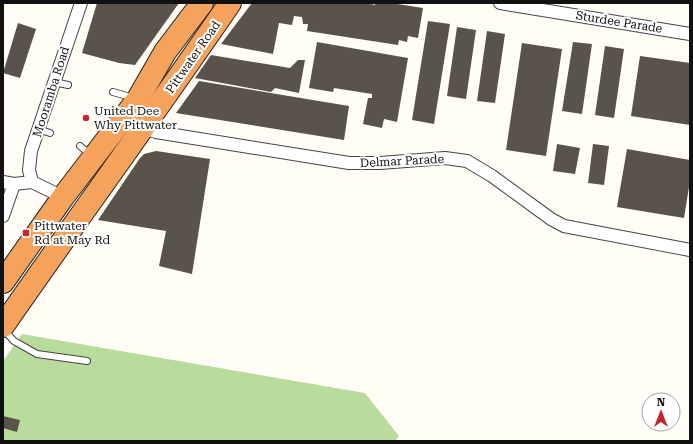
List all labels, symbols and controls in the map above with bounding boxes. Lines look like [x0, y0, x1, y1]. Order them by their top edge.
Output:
street label: Sturdee Parade [575, 8, 664, 36]
street label: Pittwater Road [163, 18, 223, 96]
street label: Mooramba Road [30, 44, 72, 139]
place label: United Dee Why Pittwater [94, 104, 177, 132]
marker: United Dee Why Pittwater [81, 113, 91, 123]
street label: Delmar Parade [360, 152, 445, 170]
place label: Pittwater Rd at May Rd [34, 219, 111, 247]
marker: Pittwater Rd at May Rd [21, 228, 31, 238]
north arrow [641, 392, 681, 432]
text: N [657, 396, 666, 409]

